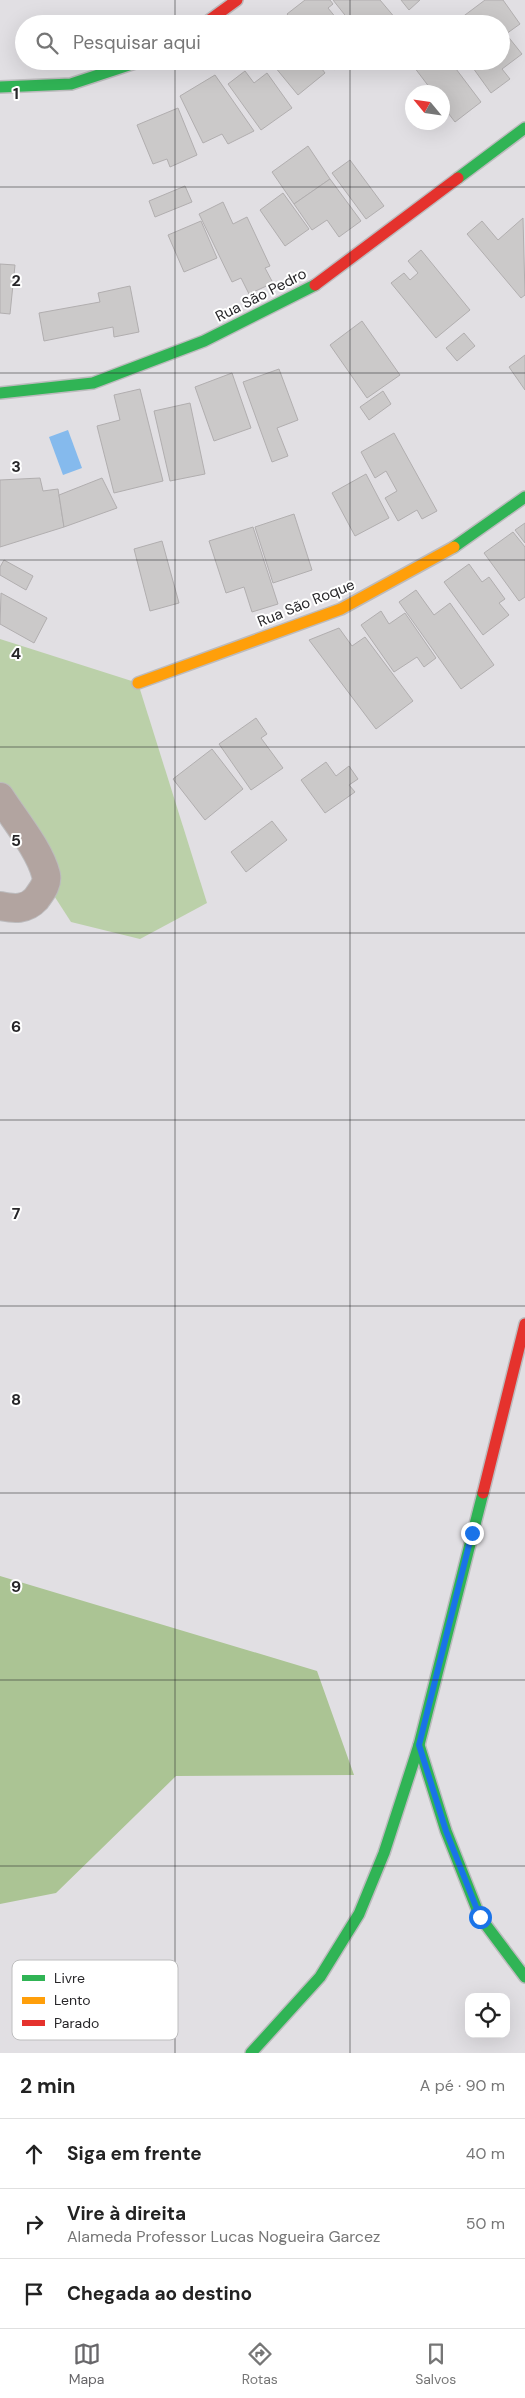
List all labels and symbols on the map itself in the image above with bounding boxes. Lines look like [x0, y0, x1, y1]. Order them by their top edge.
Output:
text: 1 [13, 83, 19, 104]
north arrow [405, 85, 450, 130]
street label: Rua São Pedro [212, 263, 310, 327]
text: 2 [11, 270, 21, 291]
text: 3 [11, 456, 21, 477]
street label: Rua São Roque [254, 574, 358, 632]
text: 4 [11, 643, 21, 664]
text: 5 [11, 830, 21, 851]
text: 6 [11, 1016, 21, 1037]
text: 7 [12, 1203, 21, 1224]
text: 8 [11, 1389, 21, 1410]
route end [461, 1522, 484, 1545]
text: 9 [11, 1576, 21, 1597]
route start [469, 1906, 492, 1929]
legend [12, 1960, 178, 2040]
text: Livre [54, 1969, 85, 1987]
text: Lento [54, 1991, 91, 2009]
text: Parado [54, 2014, 99, 2032]

